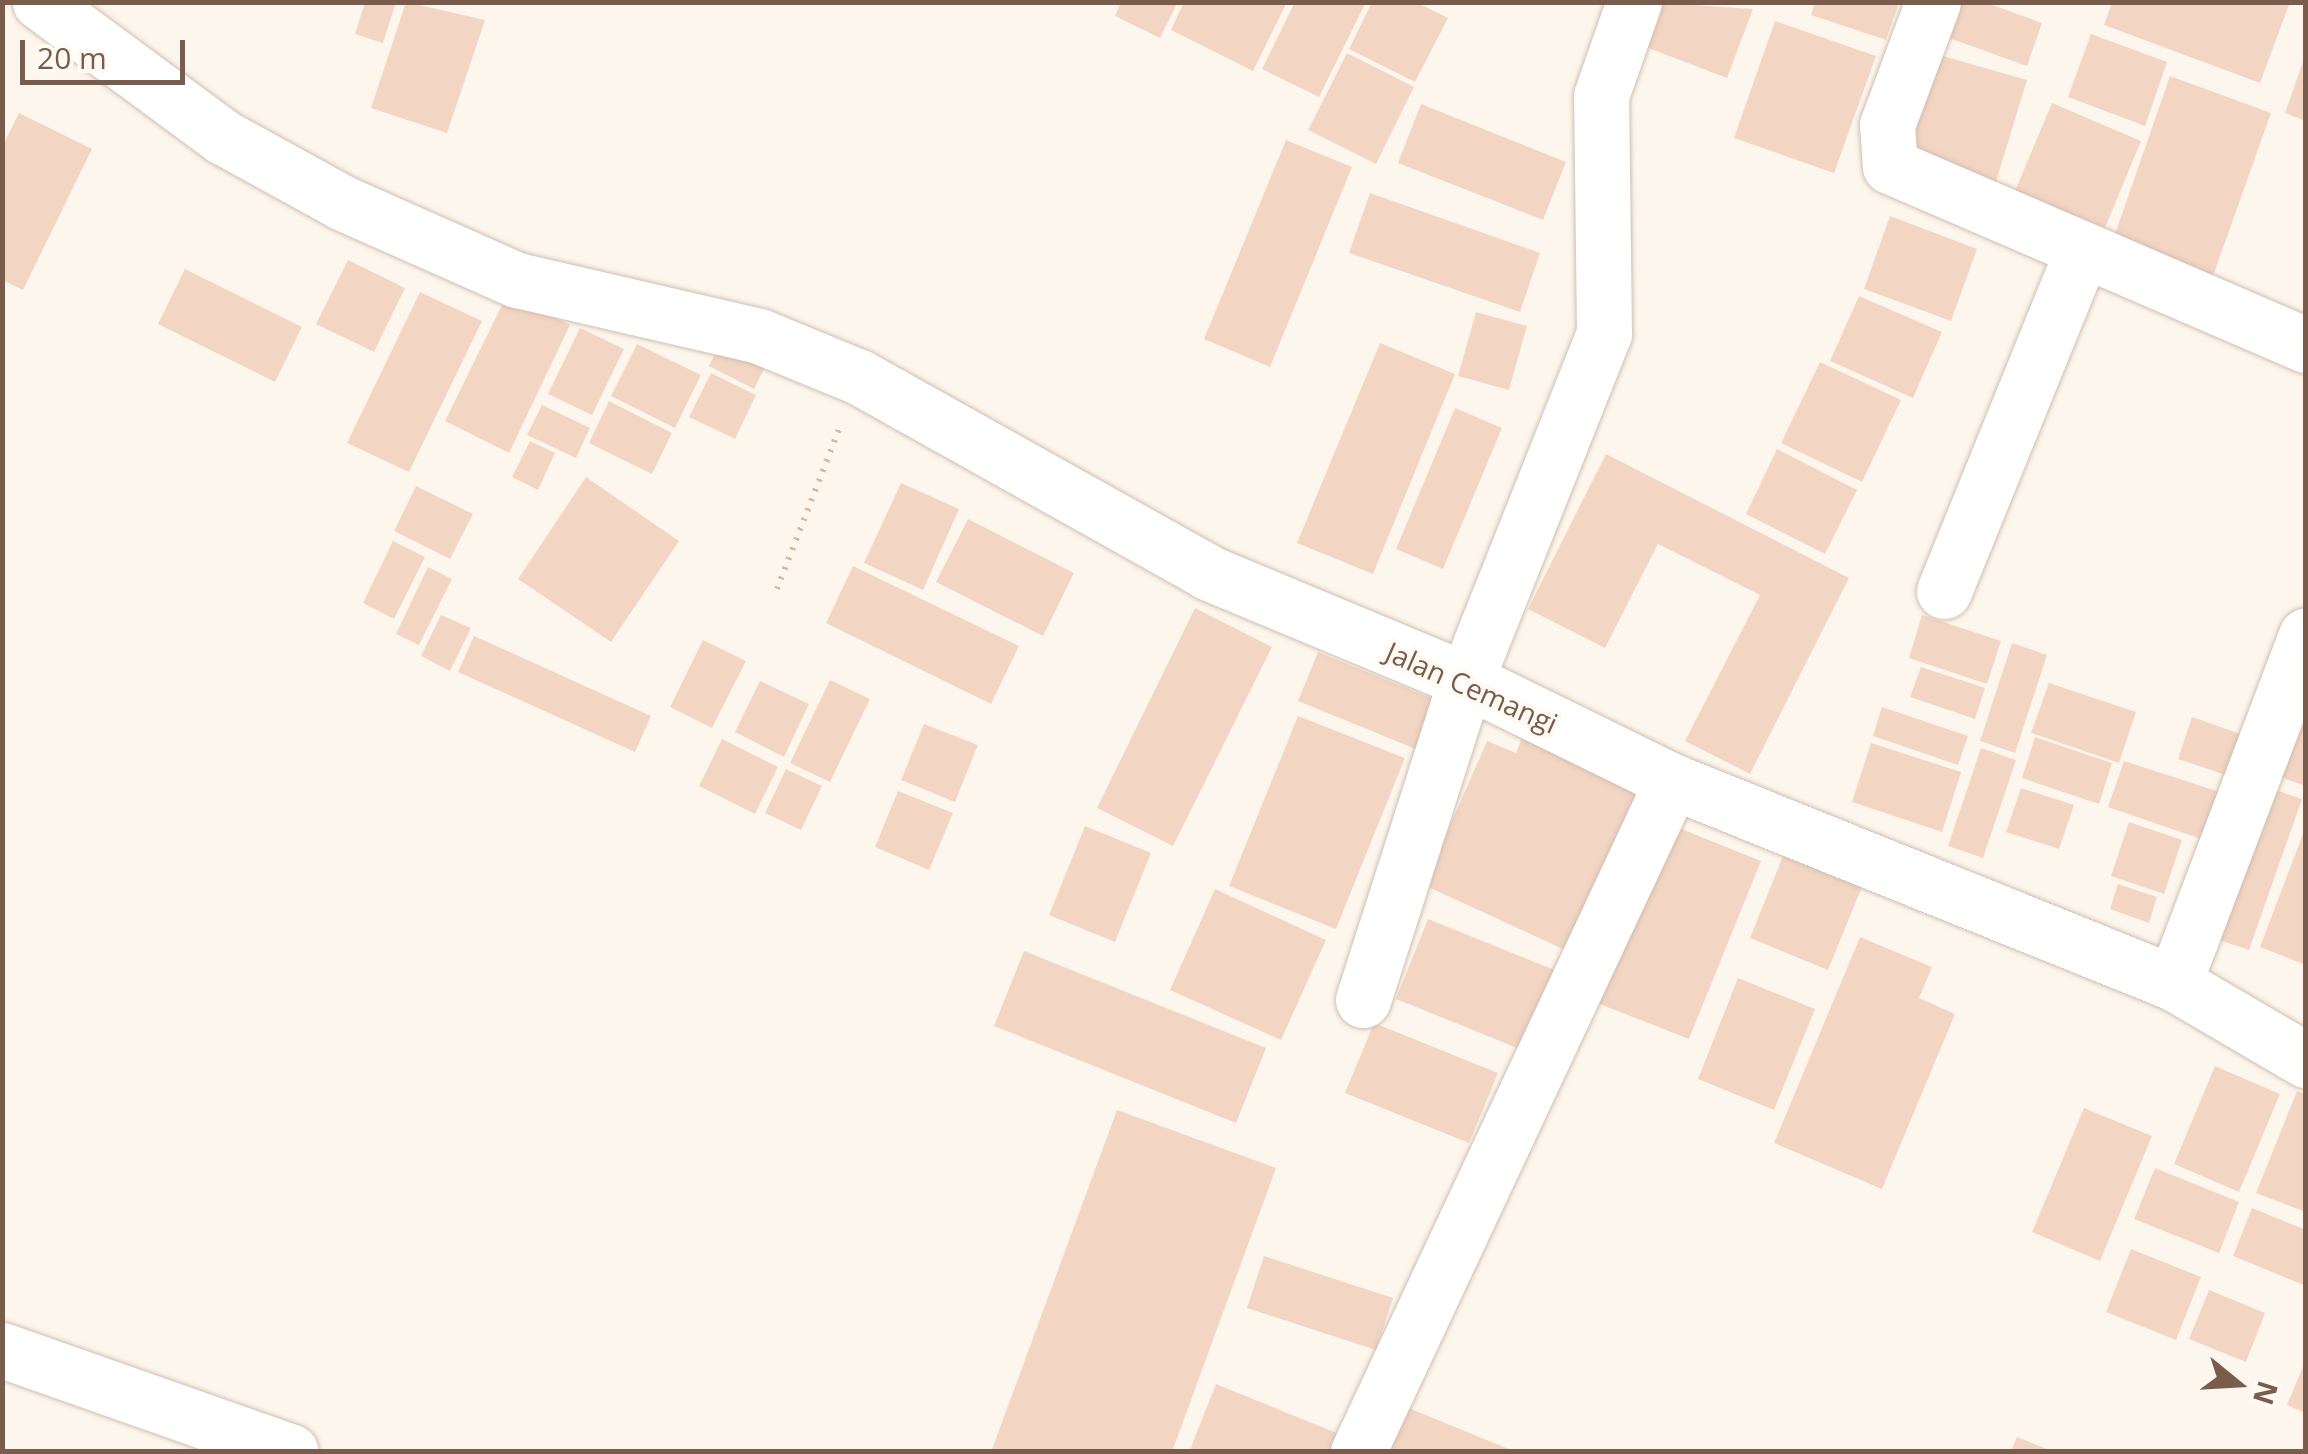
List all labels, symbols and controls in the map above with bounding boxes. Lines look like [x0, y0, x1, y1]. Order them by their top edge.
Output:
scale bar [25, 20, 190, 82]
text: 20 m [37, 37, 107, 78]
street label: Jalan Cemangi [1381, 634, 1563, 740]
north arrow [2188, 1334, 2288, 1434]
text: N [2245, 1377, 2288, 1410]

